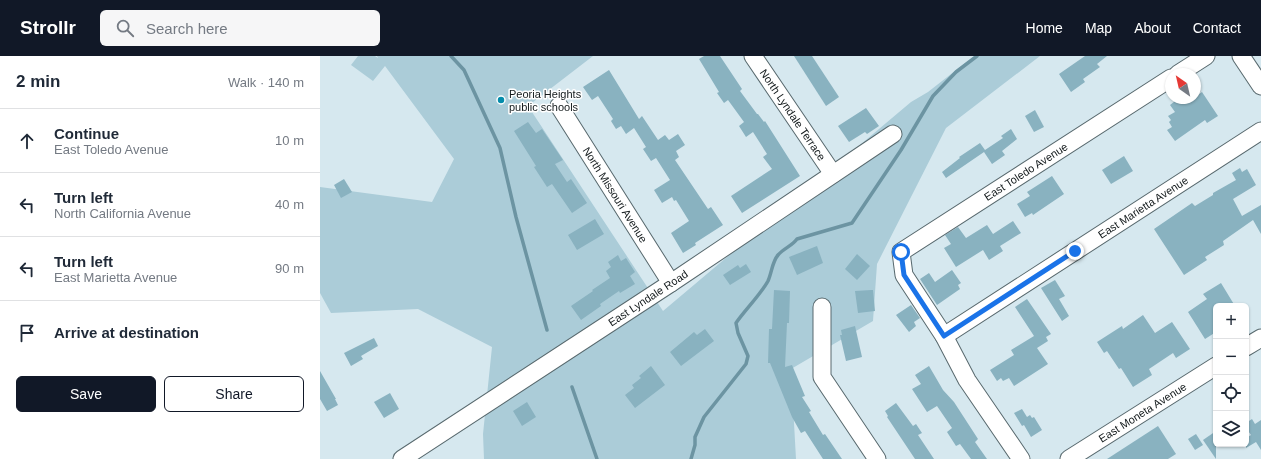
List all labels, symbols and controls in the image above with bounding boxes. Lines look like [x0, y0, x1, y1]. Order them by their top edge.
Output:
search box [100, 10, 380, 46]
text: Strollr [20, 17, 76, 38]
icon: search [114, 17, 136, 39]
text: Search here [146, 20, 228, 37]
text: Home [1026, 20, 1063, 36]
text: Map [1085, 20, 1112, 36]
text: About [1134, 20, 1171, 36]
text: Contact [1193, 20, 1241, 36]
street label: North Lyndale Terrace [758, 67, 828, 163]
north arrow [1165, 68, 1201, 104]
text: 2 min [16, 72, 60, 91]
text: Walk · 140 m [228, 75, 304, 90]
place label: Peoria Heights public schools [509, 88, 582, 113]
marker: Peoria Heights public schools [496, 95, 506, 105]
text: Continue [54, 125, 119, 142]
icon: ahead [16, 130, 38, 152]
text: 10 m [275, 133, 304, 148]
street label: East Toledo Avenue [982, 140, 1070, 203]
text: East Toledo Avenue [54, 142, 168, 157]
street label: North Missouri Avenue [581, 145, 650, 245]
street label: East Marietta Avenue [1096, 174, 1190, 241]
text: Turn left [54, 189, 113, 206]
icon: left [16, 194, 38, 216]
text: 40 m [275, 197, 304, 212]
text: North California Avenue [54, 206, 191, 221]
route end [1066, 242, 1084, 260]
route start [892, 243, 910, 261]
text: Turn left [54, 253, 113, 270]
icon: left [16, 258, 38, 280]
text: 90 m [275, 261, 304, 276]
street label: East Lyndale Road [606, 268, 690, 328]
text: East Marietta Avenue [54, 270, 177, 285]
map controls [1213, 303, 1249, 447]
button: + [1213, 303, 1249, 339]
icon: arrive [16, 322, 38, 344]
text: Arrive at destination [54, 324, 199, 341]
button: − [1213, 339, 1249, 375]
button: locate [1213, 375, 1249, 411]
button: Save [16, 376, 156, 412]
button: Share [164, 376, 304, 412]
street label: East Moneta Avenue [1096, 380, 1189, 445]
button: layers [1213, 411, 1249, 447]

